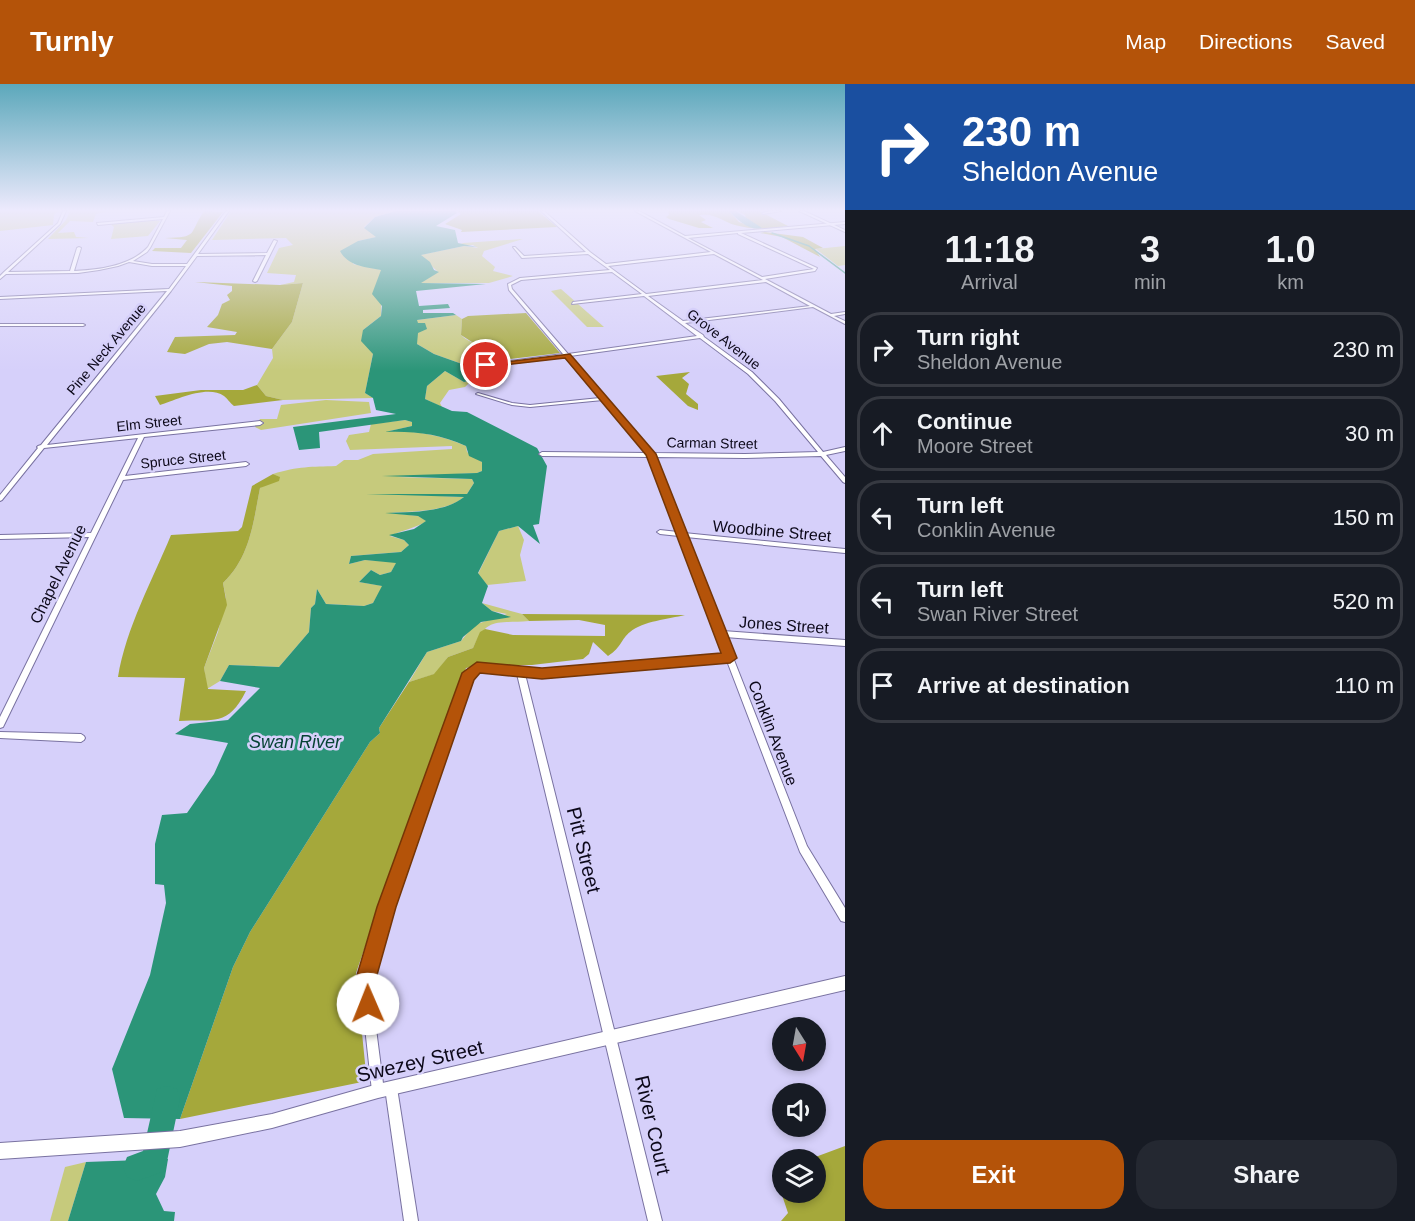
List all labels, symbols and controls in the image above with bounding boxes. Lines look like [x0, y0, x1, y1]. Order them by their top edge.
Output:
text: Turnly [30, 26, 113, 57]
text: Map [1125, 30, 1166, 53]
text: Directions [1199, 30, 1292, 53]
text: Saved [1325, 30, 1385, 53]
icon: right [863, 108, 941, 186]
text: 230 m [962, 108, 1081, 155]
text: Sheldon Avenue [962, 157, 1158, 187]
text: 11:18 [944, 229, 1035, 270]
text: 3 [1140, 229, 1160, 270]
text: 1.0 [1266, 229, 1316, 270]
text: Arrival [961, 271, 1018, 293]
text: min [1134, 271, 1166, 293]
text: km [1277, 271, 1304, 293]
street label: Pine Neck Avenue [63, 300, 149, 398]
street label: Grove Avenue [684, 305, 764, 373]
text: Turn right [917, 325, 1019, 350]
icon: right [866, 333, 899, 366]
text: 230 m [1333, 337, 1394, 362]
pin [460, 339, 511, 390]
icon: arrive [469, 348, 502, 381]
text: Sheldon Avenue [917, 351, 1062, 373]
text: Continue [917, 409, 1012, 434]
street label: Elm Street [116, 412, 182, 434]
icon: ahead [866, 417, 899, 450]
text: 30 m [1345, 421, 1394, 446]
street label: Carman Street [666, 434, 758, 452]
text: Moore Street [917, 435, 1033, 457]
street label: Spruce Street [140, 447, 227, 471]
text: Turn left [917, 493, 1003, 518]
icon: left [866, 501, 899, 534]
text: 150 m [1333, 505, 1394, 530]
street label: Woodbine Street [712, 517, 833, 545]
text: Conklin Avenue [917, 519, 1056, 541]
street label: Chapel Avenue [27, 522, 89, 626]
text: Turn left [917, 577, 1003, 602]
icon: left [866, 585, 899, 618]
text: 520 m [1333, 589, 1394, 614]
text: Swan River Street [917, 603, 1078, 625]
street label: Jones Street [739, 613, 830, 637]
icon: arrive [866, 669, 899, 702]
text: Arrive at destination [917, 673, 1130, 698]
text: 110 m [1334, 673, 1394, 698]
street label: Conklin Avenue [745, 678, 801, 788]
water label: Swan River [249, 732, 342, 752]
street label: Pitt Street [563, 805, 605, 896]
position arrow [336, 972, 400, 1036]
north arrow [772, 1017, 826, 1071]
map controls [772, 1017, 826, 1203]
street label: Swezey Street [355, 1036, 486, 1086]
street label: River Court [631, 1073, 675, 1177]
button: sound [772, 1083, 826, 1137]
button: Exit [863, 1140, 1124, 1209]
button: Share [1136, 1140, 1397, 1209]
button: layers [772, 1149, 826, 1203]

